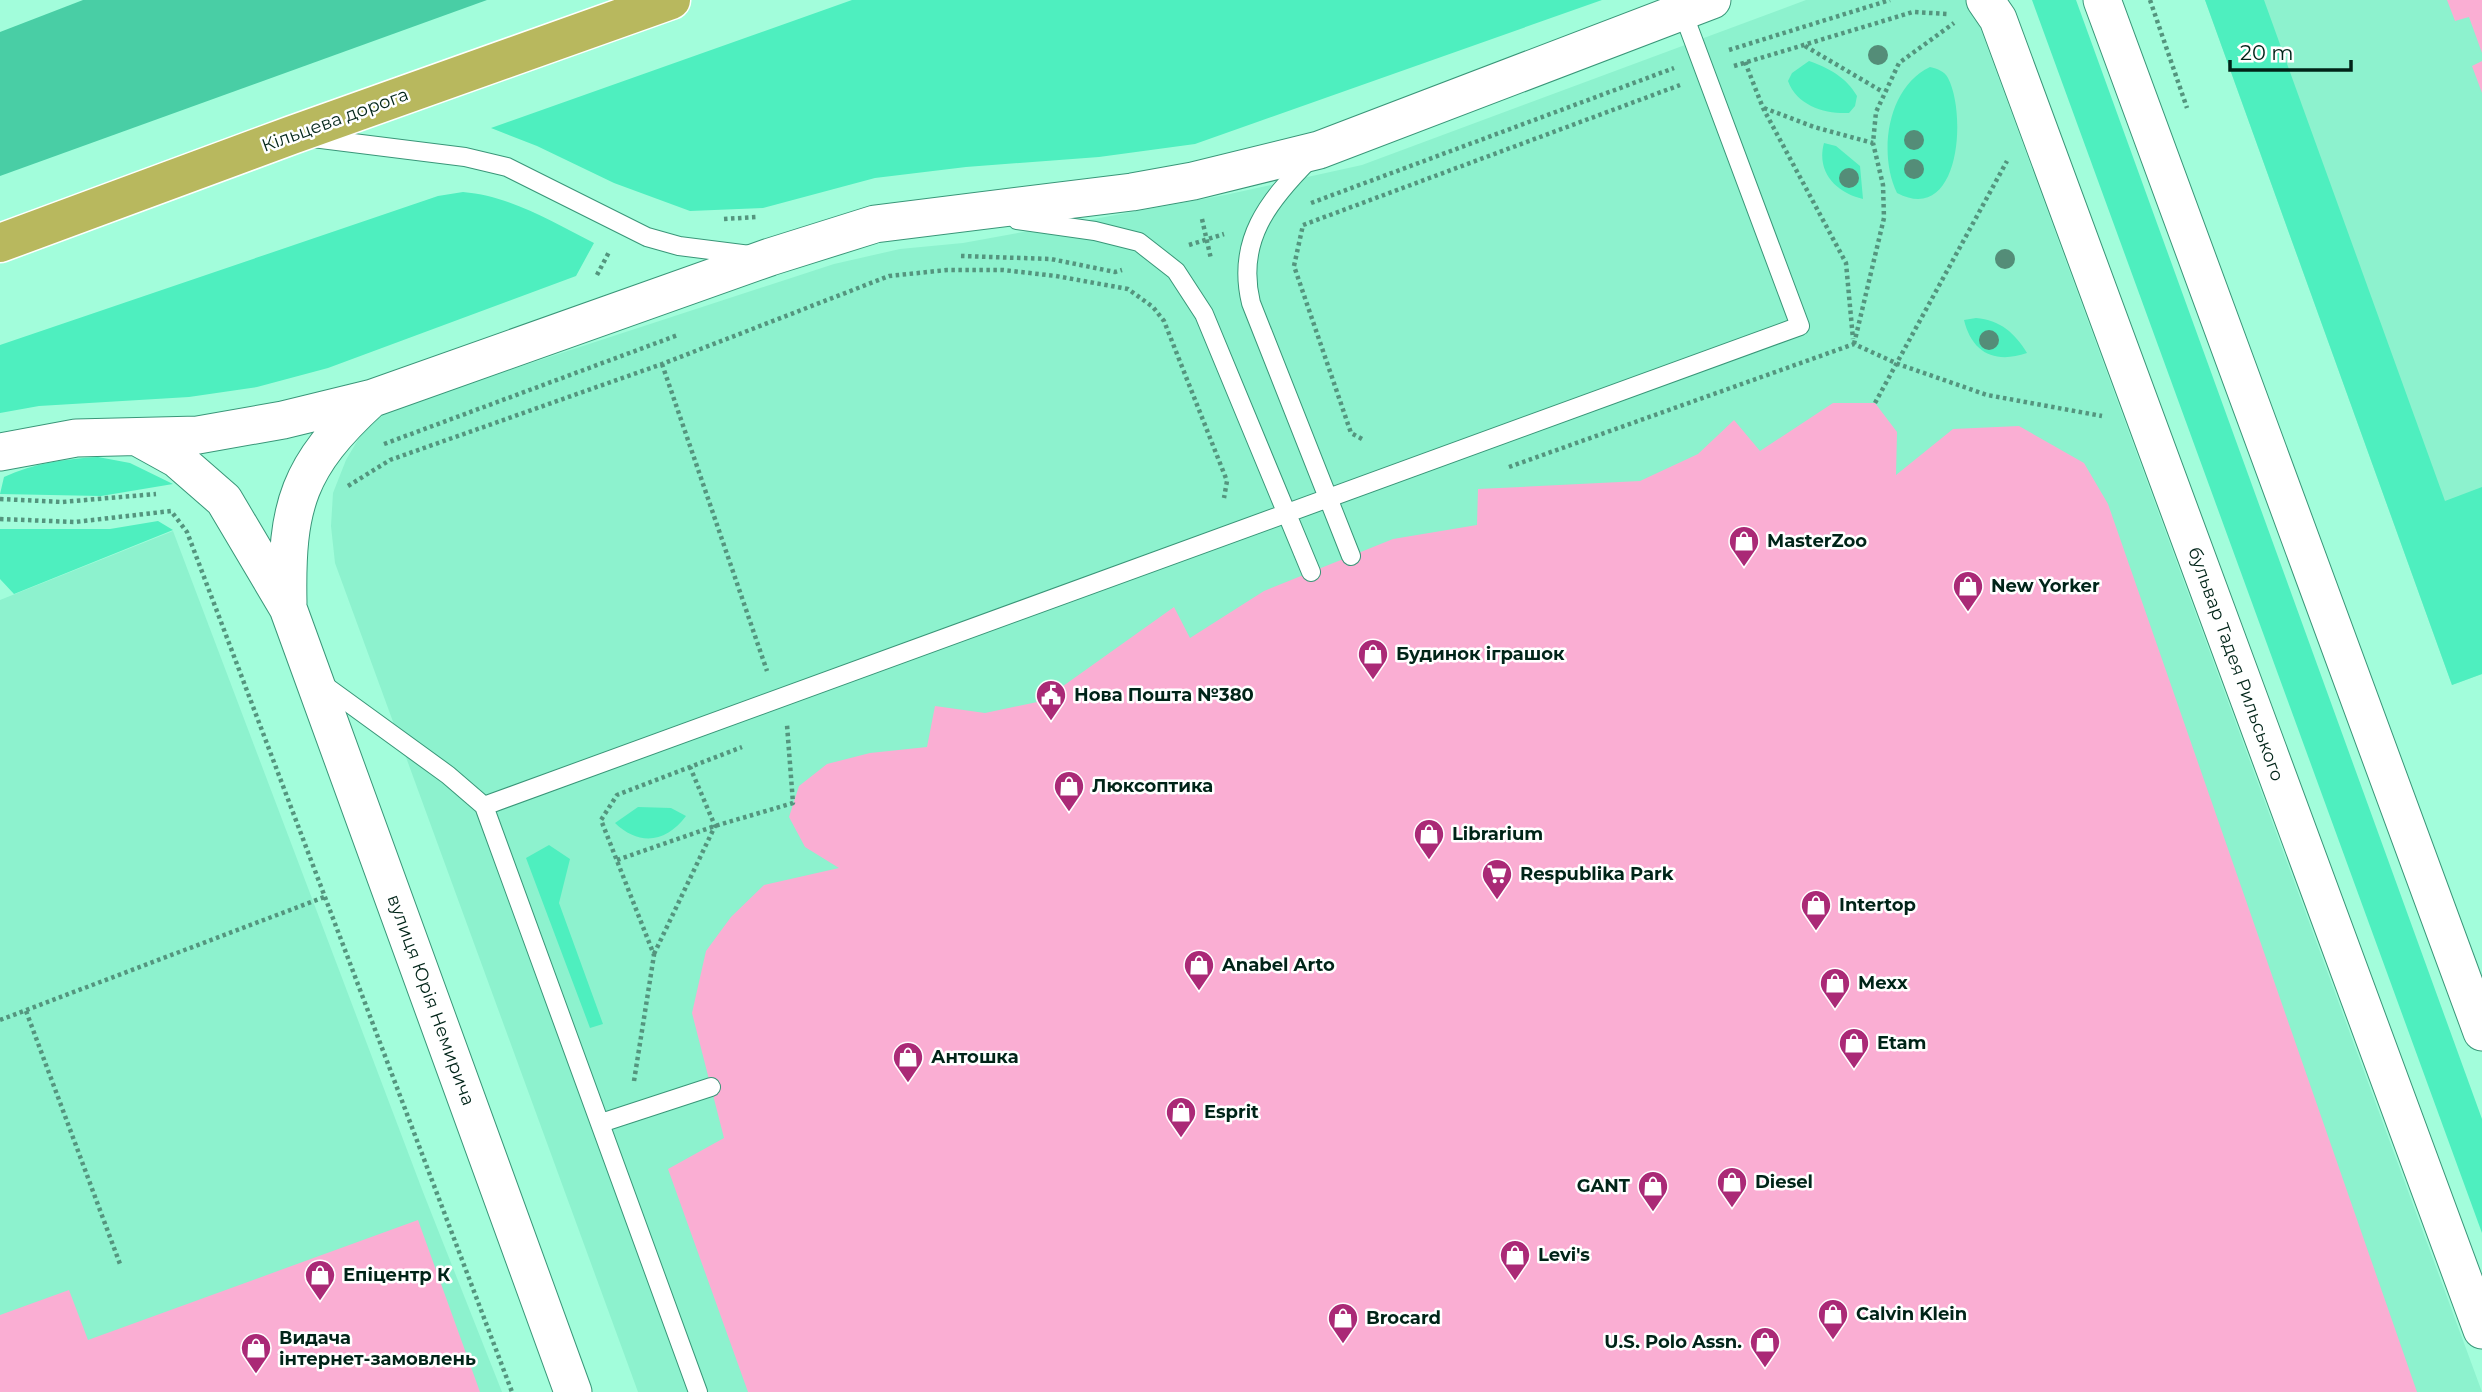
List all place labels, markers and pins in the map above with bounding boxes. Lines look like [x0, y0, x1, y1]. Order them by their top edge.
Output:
shop icon: MasterZoo [1727, 524, 1761, 568]
place label: MasterZoo [1767, 530, 1867, 552]
shop icon: New Yorker [1951, 569, 1985, 613]
place label: New Yorker [1991, 575, 2100, 597]
shop icon: Будинок іграшок [1356, 637, 1390, 681]
place label: Будинок іграшок [1396, 643, 1565, 665]
public building icon: Нова Пошта №380 [1034, 678, 1068, 722]
place label: Нова Пошта №380 [1074, 684, 1254, 706]
shop icon: Люксоптика [1052, 769, 1086, 813]
place label: Люксоптика [1092, 775, 1213, 797]
shop icon: Librarium [1412, 817, 1446, 861]
place label: Librarium [1452, 823, 1543, 845]
supermarket icon: Respublika Park [1480, 857, 1514, 901]
place label: Respublika Park [1520, 863, 1674, 885]
shop icon: Intertop [1799, 888, 1833, 932]
place label: Intertop [1839, 894, 1916, 916]
shop icon: Anabel Arto [1182, 948, 1216, 992]
place label: Anabel Arto [1221, 954, 1335, 976]
shop icon: Mexx [1818, 966, 1852, 1010]
place label: Mexx [1858, 972, 1908, 994]
shop icon: Etam [1837, 1026, 1871, 1070]
place label: Etam [1877, 1032, 1926, 1054]
shop icon: Антошка [891, 1040, 925, 1084]
place label: Антошка [931, 1046, 1019, 1068]
shop icon: Esprit [1164, 1095, 1198, 1139]
place label: Esprit [1204, 1101, 1259, 1123]
shop icon: Diesel [1715, 1165, 1749, 1209]
shop icon: GANT [1636, 1169, 1670, 1213]
place label: Diesel [1755, 1171, 1813, 1193]
place label: GANT [1577, 1175, 1631, 1197]
shop icon: Levi's [1498, 1238, 1532, 1282]
place label: Levi's [1538, 1244, 1590, 1266]
shop icon: Епіцентр К [303, 1258, 337, 1302]
place label: Епіцентр К [343, 1264, 451, 1286]
shop icon: Calvin Klein [1816, 1297, 1850, 1341]
shop icon: Brocard [1326, 1301, 1360, 1345]
place label: Calvin Klein [1856, 1303, 1967, 1325]
place label: Brocard [1366, 1307, 1441, 1329]
shop icon: U.S. Polo Assn. [1748, 1325, 1782, 1369]
place label: Видача інтернет-замовлень [279, 1327, 476, 1370]
shop icon: Видача інтернет-замовлень [239, 1331, 273, 1375]
place label: U.S. Polo Assn. [1604, 1331, 1742, 1353]

